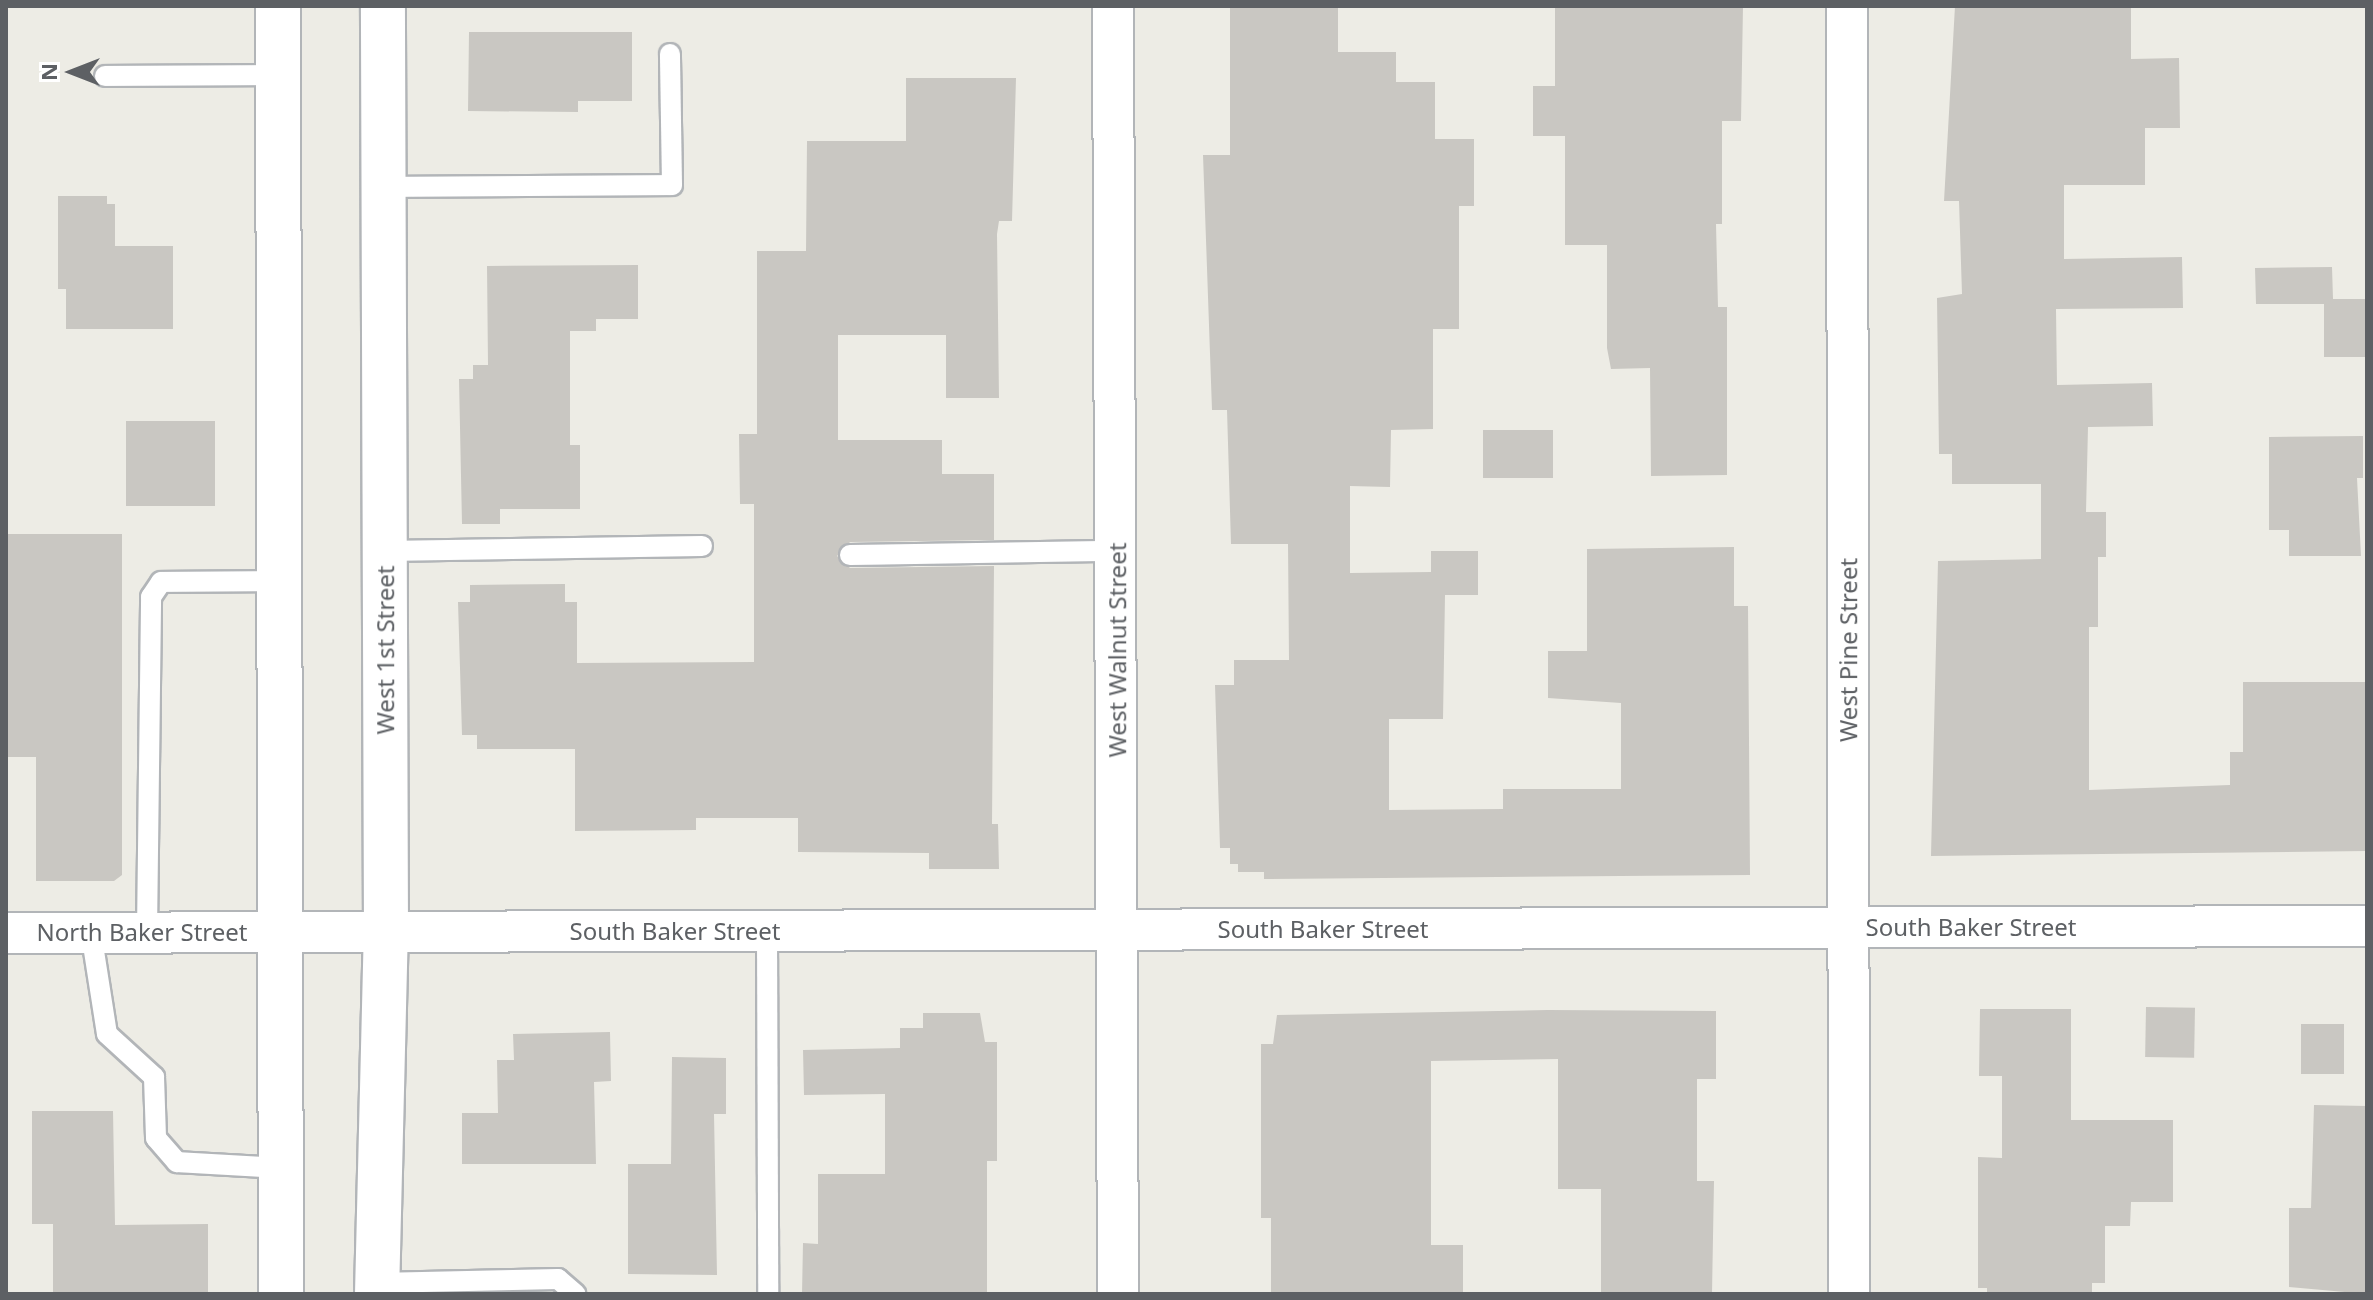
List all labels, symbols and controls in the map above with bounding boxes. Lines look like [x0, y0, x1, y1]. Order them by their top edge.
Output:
north arrow [32, 32, 112, 112]
text: N [33, 63, 63, 81]
street label: West Walnut Street [1103, 543, 1131, 757]
street label: West Pine Street [1834, 558, 1862, 742]
street label: West 1st Street [371, 566, 399, 734]
street label: South Baker Street [1866, 913, 2076, 941]
street label: South Baker Street [1218, 915, 1428, 943]
street label: South Baker Street [570, 917, 780, 945]
street label: North Baker Street [37, 918, 247, 946]

